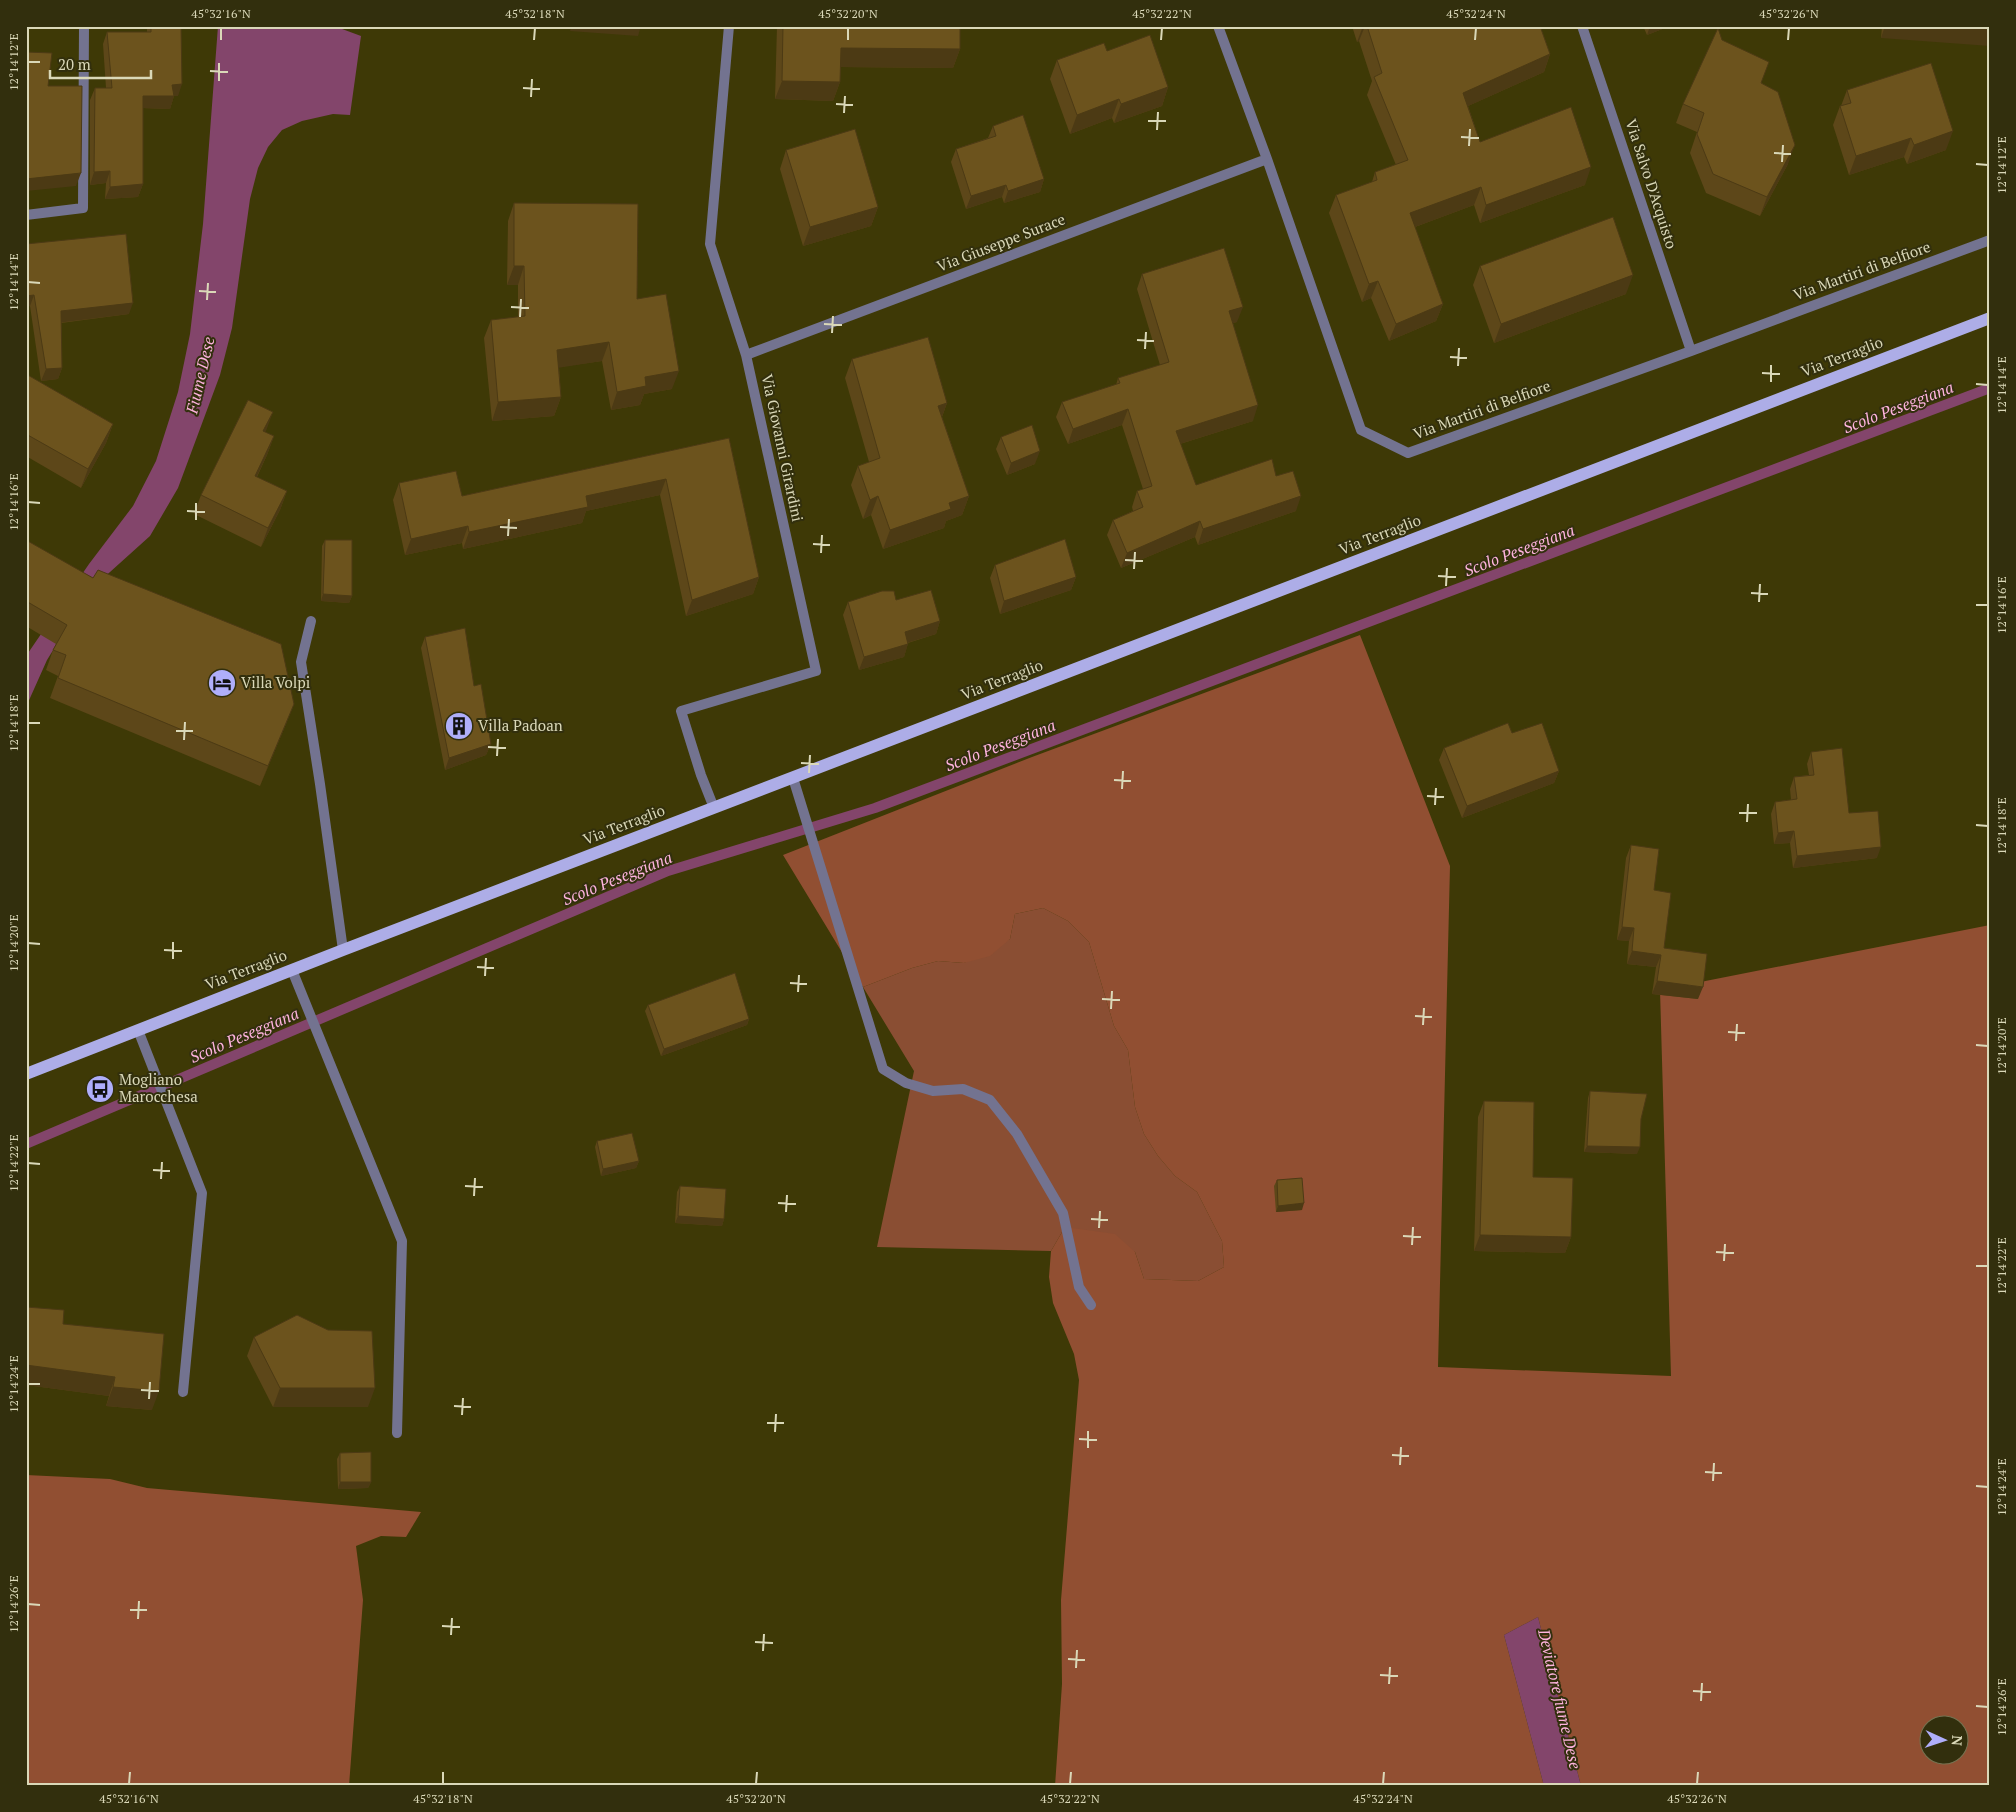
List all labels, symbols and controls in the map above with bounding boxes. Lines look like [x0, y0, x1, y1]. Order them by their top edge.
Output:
text: 45°32'16"N [191, 6, 251, 21]
text: 45°32'18"N [505, 6, 565, 21]
text: 45°32'20"N [818, 6, 878, 21]
text: 45°32'22"N [1132, 6, 1192, 21]
text: 45°32'24"N [1446, 6, 1506, 21]
text: 45°32'26"N [1759, 6, 1819, 21]
text: 12°14'12"E [6, 33, 21, 91]
scale bar [50, 48, 151, 80]
text: 20 m [58, 54, 91, 74]
street label: Via Salvo D'Acquisto [1622, 116, 1682, 251]
text: 12°14'12"E [1994, 136, 2009, 194]
street label: Via Giuseppe Surace [934, 208, 1068, 276]
street label: Via Martiri di Belfiore [1790, 236, 1933, 304]
text: 12°14'14"E [6, 253, 21, 311]
street label: Via Terraglio [1798, 331, 1885, 381]
water label: Fiume Dese [180, 334, 219, 416]
text: 12°14'14"E [1994, 356, 2009, 414]
street label: Via Giovanni Girardini [758, 372, 808, 523]
street label: Via Martiri di Belfiore [1410, 375, 1553, 443]
water label: Scolo Peseggiana [1840, 376, 1956, 438]
text: 12°14'16"E [6, 473, 21, 531]
street label: Via Terraglio [1336, 509, 1423, 559]
water label: Scolo Peseggiana [1461, 519, 1577, 581]
text: 12°14'16"E [1994, 576, 2009, 634]
street label: Via Terraglio [958, 654, 1045, 704]
hotel icon: Villa Volpi [207, 668, 237, 698]
place label: Villa Volpi [241, 672, 310, 692]
text: 12°14'18"E [6, 694, 21, 752]
building icon: Villa Padoan [444, 711, 474, 741]
water label: Scolo Peseggiana [942, 714, 1058, 776]
place label: Villa Padoan [478, 715, 563, 735]
text: 12°14'18"E [1994, 797, 2009, 855]
street label: Via Terraglio [580, 799, 667, 849]
water label: Scolo Peseggiana [559, 846, 675, 910]
text: 12°14'20"E [6, 914, 21, 972]
street label: Via Terraglio [202, 944, 289, 994]
water label: Scolo Peseggiana [186, 1002, 302, 1068]
text: 12°14'20"E [1994, 1017, 2009, 1075]
place label: Mogliano Marocchesa [119, 1069, 198, 1106]
bus stop icon: Mogliano Marocchesa [85, 1074, 115, 1104]
text: 12°14'22"E [6, 1134, 21, 1192]
text: 12°14'22"E [1994, 1237, 2009, 1295]
text: 12°14'24"E [6, 1355, 21, 1413]
text: 12°14'24"E [1994, 1458, 2009, 1516]
text: 12°14'26"E [6, 1575, 21, 1633]
water label: Deviatore fiume Dese [1533, 1626, 1587, 1771]
text: 12°14'26"E [1994, 1678, 2009, 1736]
north arrow [1918, 1714, 1968, 1764]
text: N [1948, 1735, 1967, 1747]
text: 45°32'16"N [99, 1791, 159, 1806]
text: 45°32'18"N [413, 1791, 473, 1806]
text: 45°32'20"N [726, 1791, 786, 1806]
text: 45°32'22"N [1040, 1791, 1100, 1806]
text: 45°32'24"N [1353, 1791, 1413, 1806]
text: 45°32'26"N [1667, 1791, 1727, 1806]

